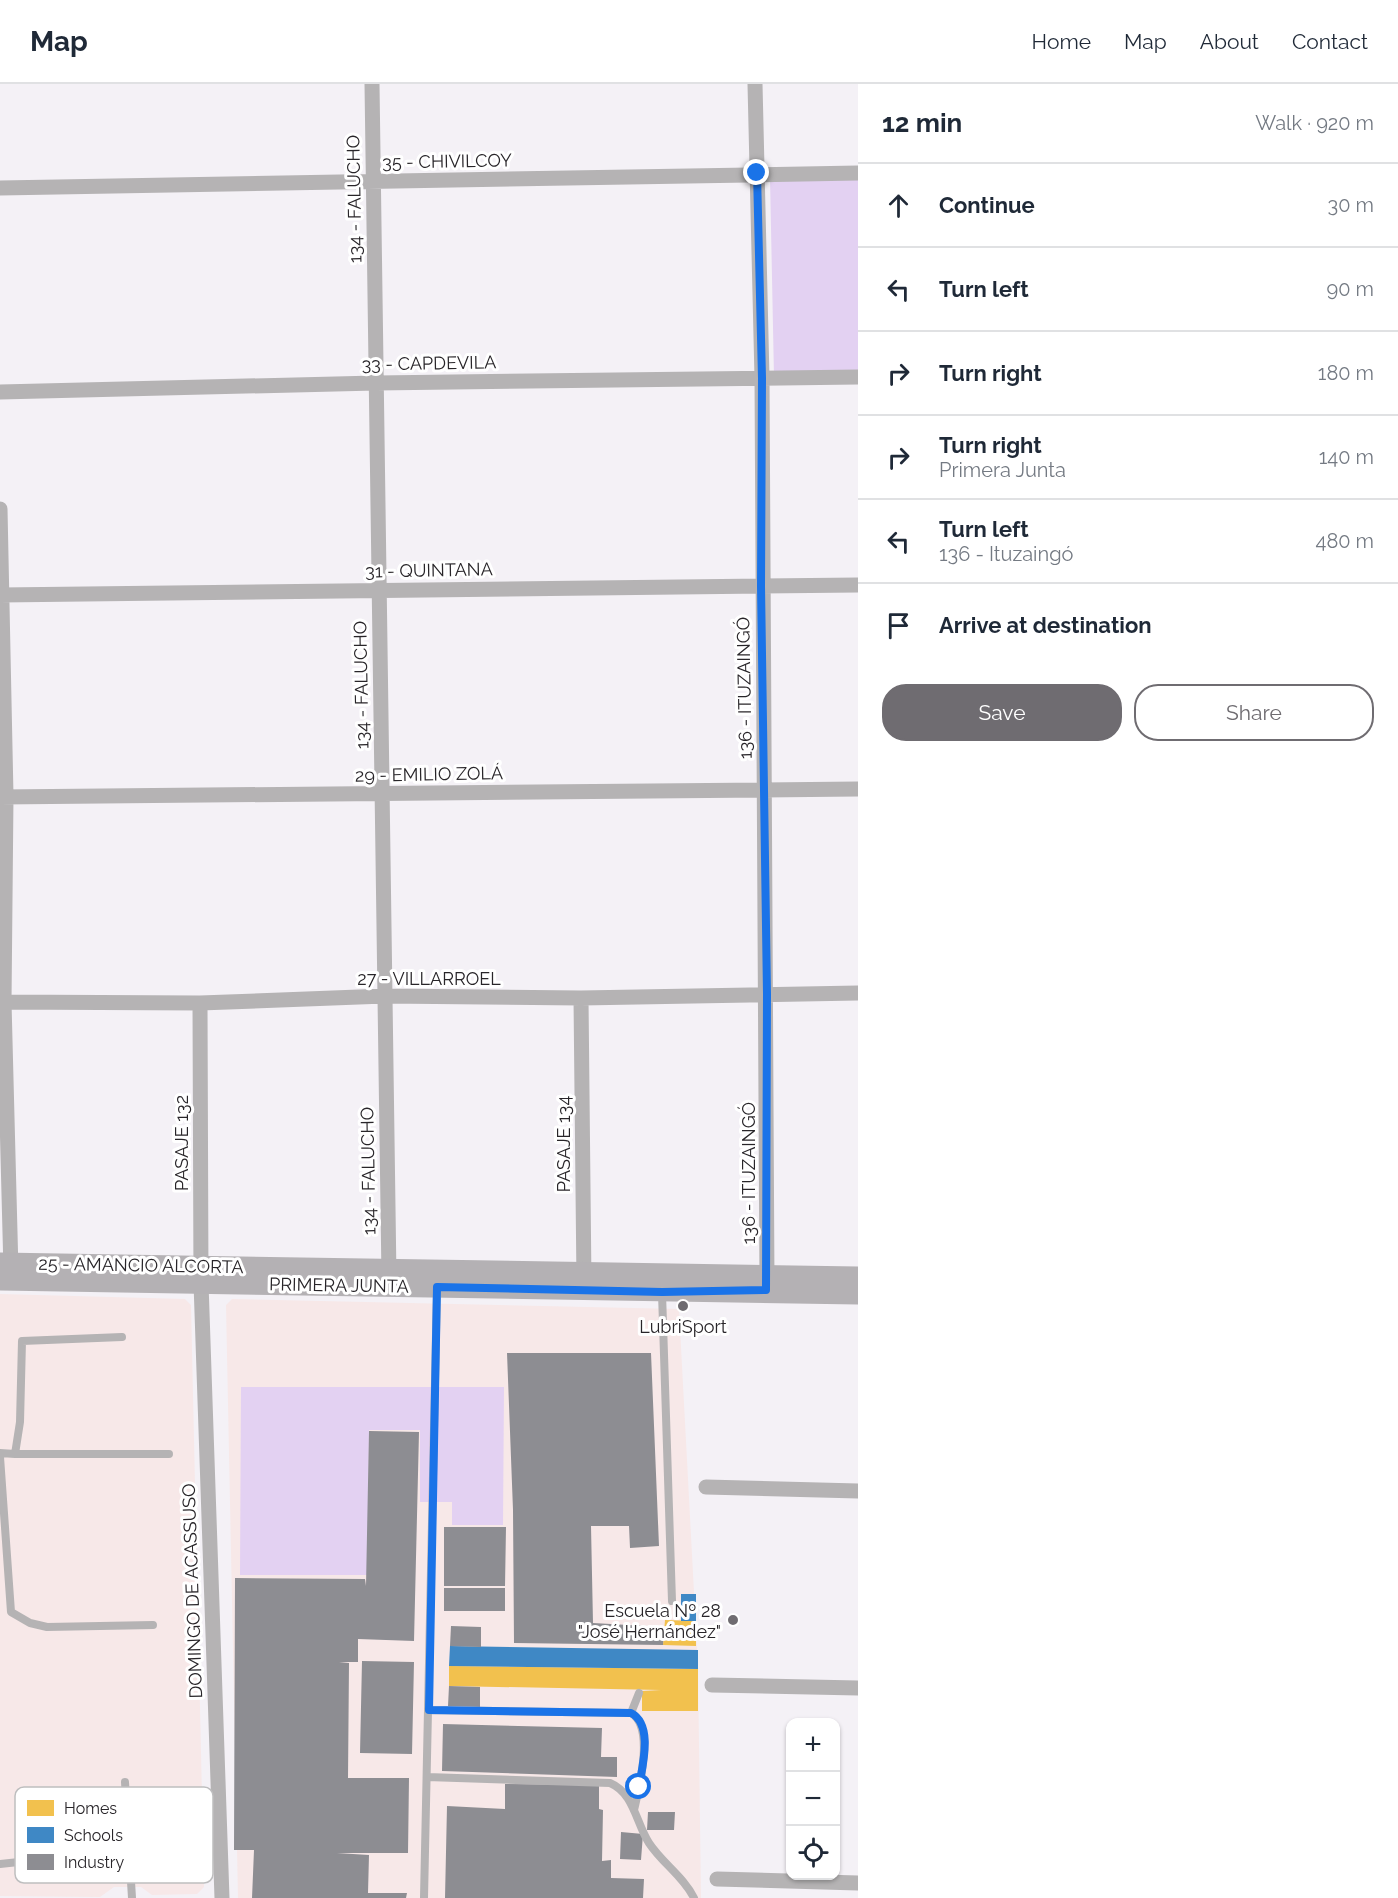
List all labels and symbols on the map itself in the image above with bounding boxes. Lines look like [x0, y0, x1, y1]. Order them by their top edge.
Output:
street label: 134 - FALUCHO [342, 135, 366, 263]
street label: 35 - CHIVILCOY [382, 149, 512, 173]
route end [743, 159, 769, 185]
street label: 33 - CAPDEVILA [361, 351, 497, 375]
street label: 31 - QUINTANA [365, 558, 493, 582]
street label: 136 - ITUZAINGÓ [731, 617, 756, 759]
street label: 134 - FALUCHO [349, 621, 373, 749]
street label: 29 - EMILIO ZOLÁ [355, 761, 503, 786]
street label: 27 - VILLARROEL [357, 968, 501, 989]
street label: PASAJE 132 [171, 1095, 192, 1191]
street label: PASAJE 134 [553, 1096, 574, 1192]
street label: 136 - ITUZAINGÓ [737, 1102, 759, 1244]
street label: 134 - FALUCHO [356, 1107, 380, 1235]
street label: 25 - AMANCIO ALCORTA [38, 1253, 244, 1277]
street label: PRIMERA JUNTA [269, 1273, 409, 1297]
marker: LubriSport [676, 1299, 690, 1313]
place label: LubriSport [639, 1316, 727, 1337]
street label: DOMINGO DE ACASSUSO [178, 1483, 206, 1699]
place label: Escuela Nº 28 "José Hernández" [578, 1600, 721, 1642]
marker: Escuela Nº 28 "José Hernández" [726, 1613, 740, 1627]
route start [625, 1773, 651, 1799]
legend [15, 1787, 213, 1883]
text: Homes [64, 1799, 117, 1818]
text: Schools [64, 1826, 123, 1845]
text: Industry [64, 1853, 124, 1872]

